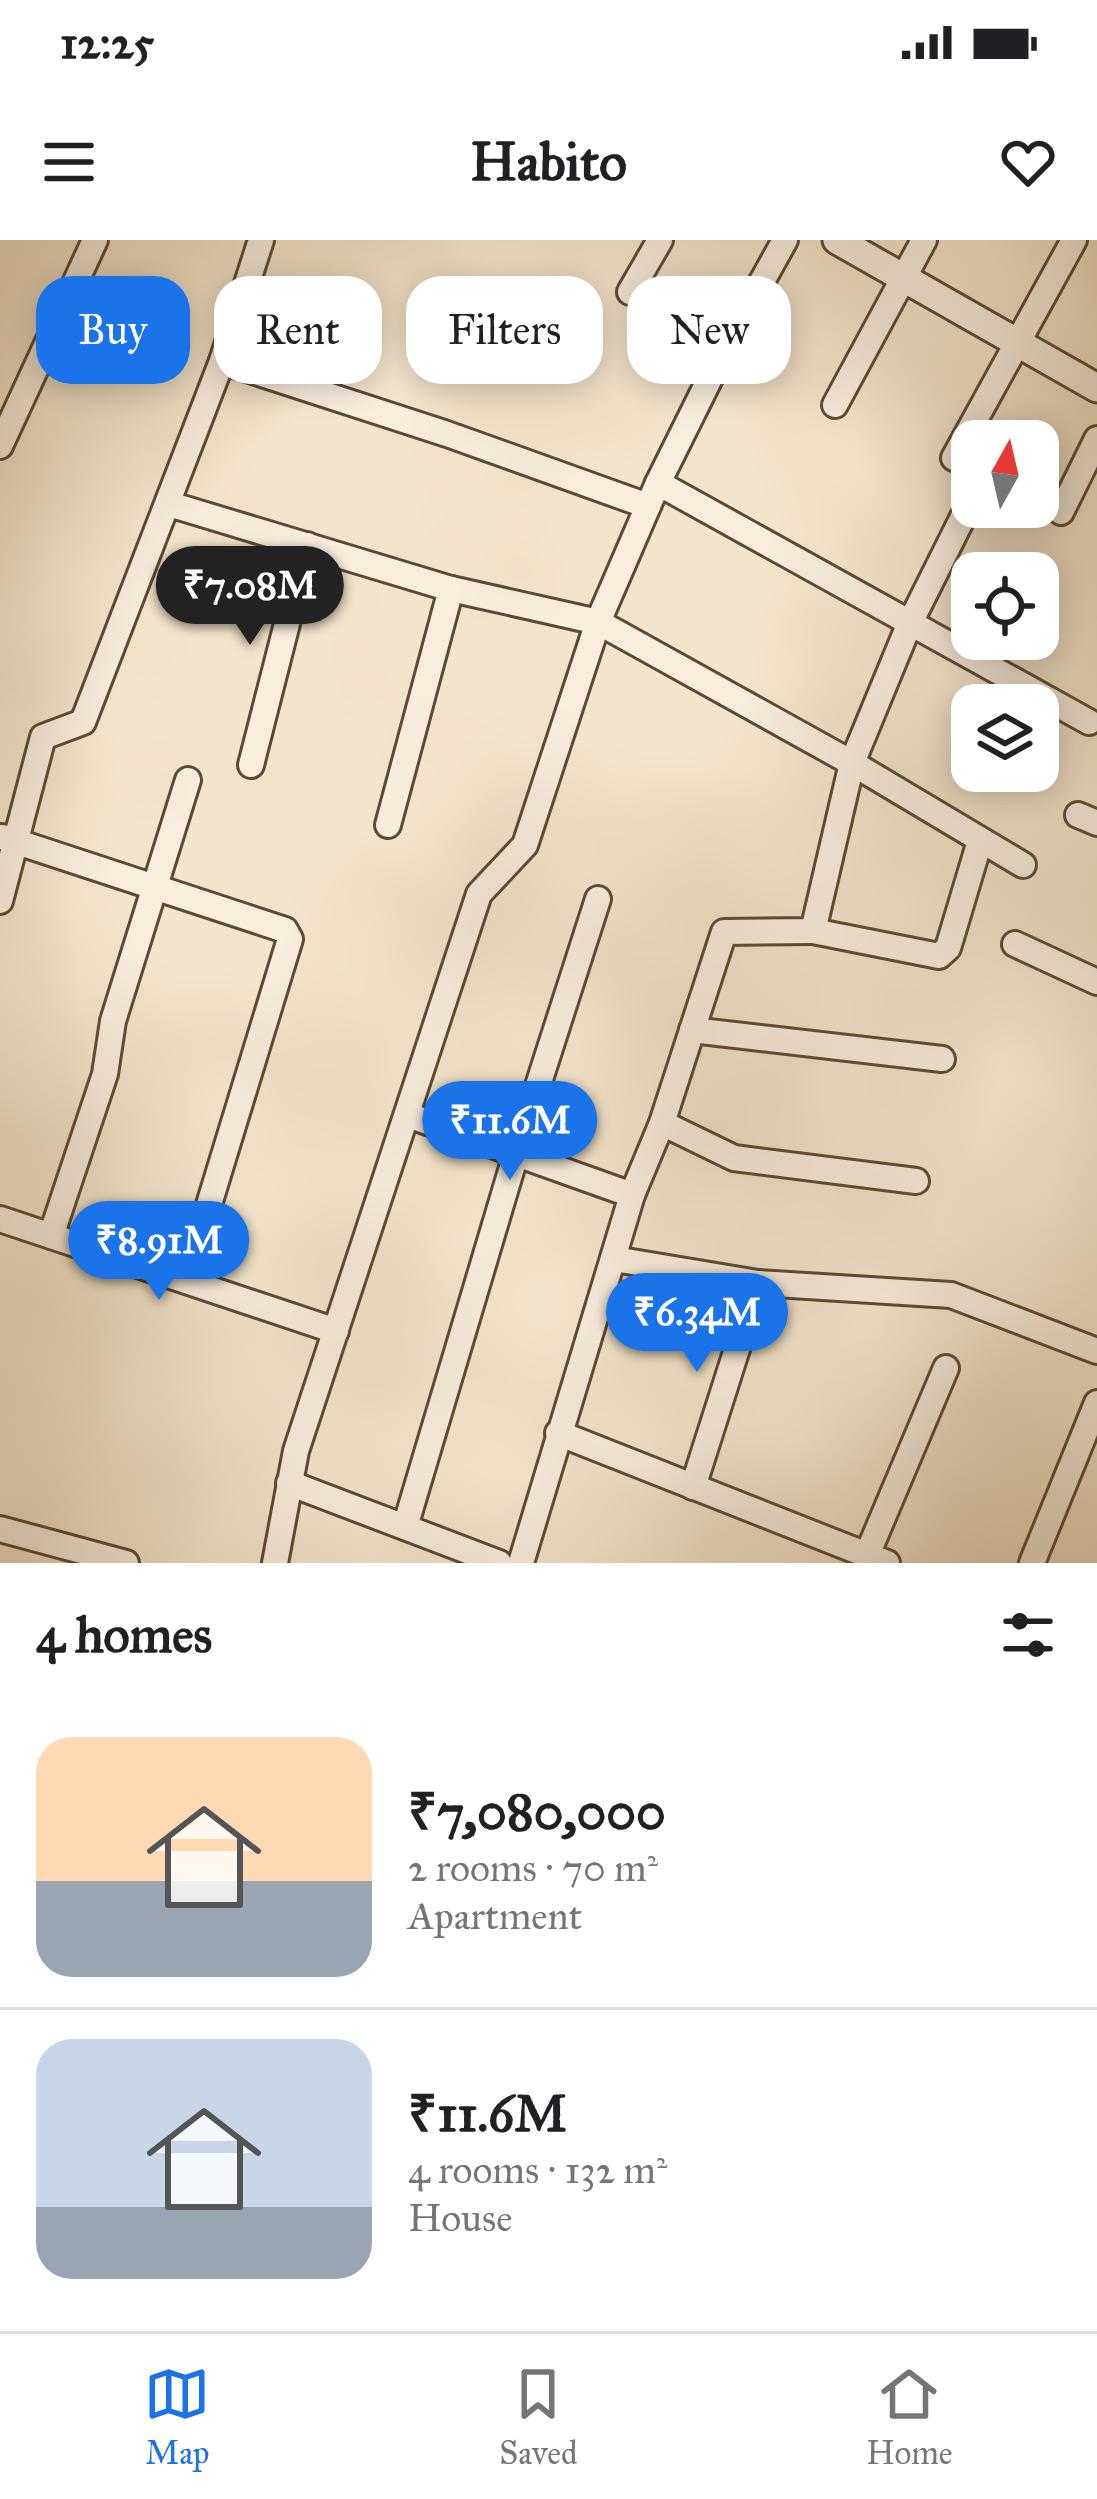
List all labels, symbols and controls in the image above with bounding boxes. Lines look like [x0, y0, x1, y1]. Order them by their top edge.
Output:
text: 12:25 [60, 15, 154, 70]
icon: menu [36, 129, 102, 195]
text: Habito [470, 129, 627, 195]
icon: heart [995, 129, 1061, 195]
chip: Buy [36, 276, 190, 384]
chip: Rent [214, 276, 382, 384]
chip: Filters [406, 276, 603, 384]
chip: New [627, 276, 791, 384]
north arrow [951, 420, 1059, 528]
map controls [951, 420, 1059, 792]
pin: ₹7.08M [152, 546, 348, 648]
button: locate [951, 552, 1059, 660]
text: ₹7.08M [183, 561, 317, 609]
button: layers [951, 684, 1059, 792]
pin: ₹11.6M [412, 1081, 608, 1183]
text: ₹11.6M [449, 1096, 571, 1144]
pin: ₹8.91M [61, 1201, 257, 1303]
text: ₹8.91M [95, 1216, 223, 1264]
pin: ₹6.34M [599, 1273, 795, 1375]
text: ₹6.34M [633, 1288, 761, 1336]
icon: filters [995, 1602, 1061, 1668]
text: 4 homes [36, 1604, 212, 1666]
text: ₹7,080,000 [408, 1781, 666, 1843]
icon: home [132, 1785, 276, 1929]
text: 2 rooms · 70 m² [408, 1844, 658, 1892]
text: Apartment [408, 1892, 582, 1940]
text: ₹11.6M [408, 2083, 567, 2145]
icon: home [132, 2087, 276, 2231]
text: 4 rooms · 132 m² [408, 2146, 667, 2194]
text: House [408, 2194, 512, 2242]
tab: Map [144, 2361, 210, 2473]
tab: Saved [499, 2361, 578, 2473]
tab: Home [866, 2361, 953, 2473]

